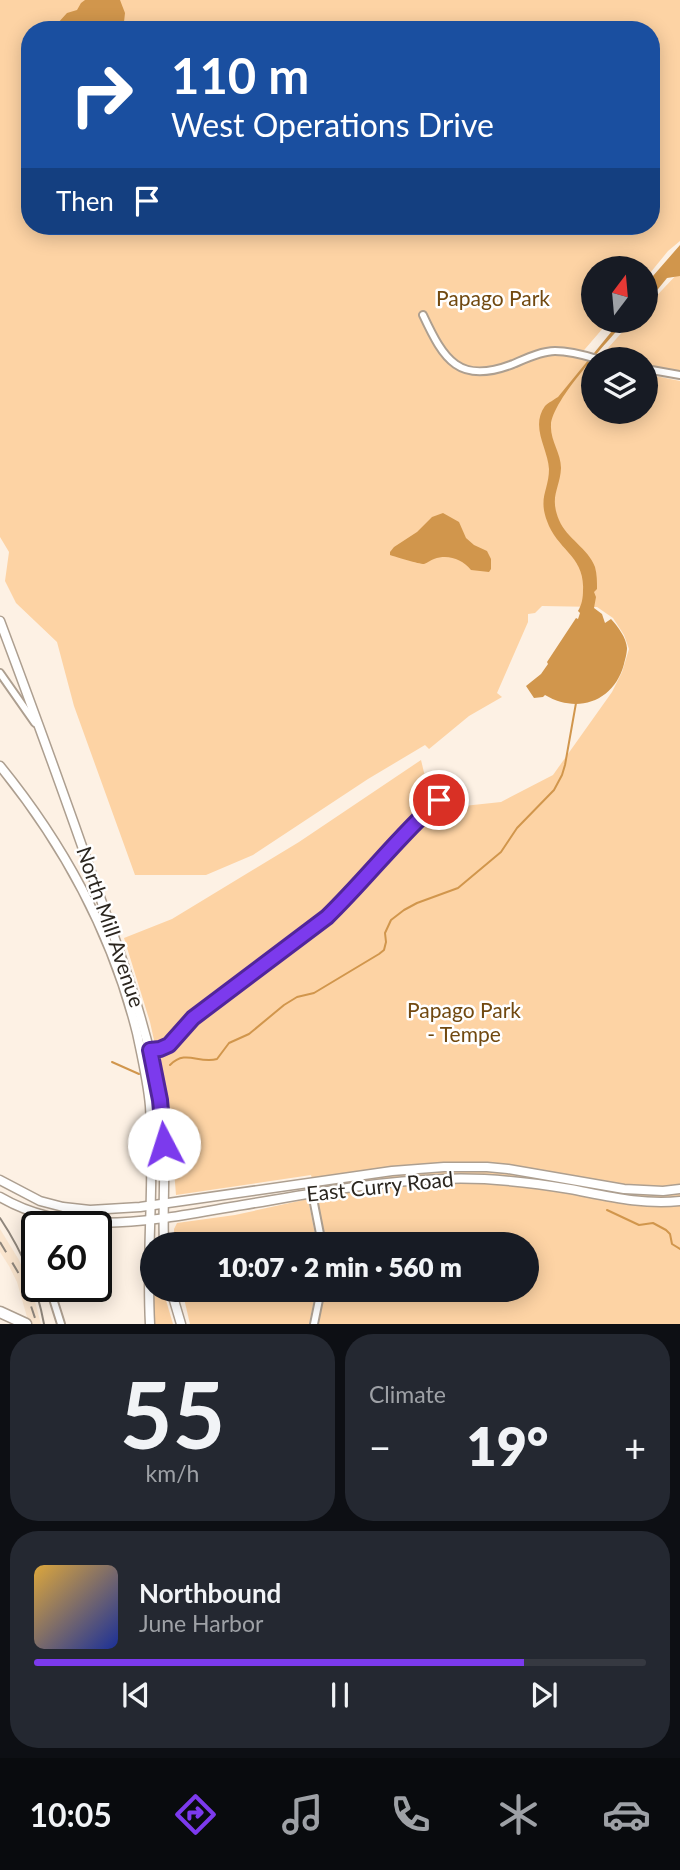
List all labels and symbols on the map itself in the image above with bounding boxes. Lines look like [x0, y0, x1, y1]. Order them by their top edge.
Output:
north arrow [581, 256, 658, 332]
park label: Papago Park [436, 285, 550, 310]
pin [409, 770, 469, 830]
street label: North Mill Avenue [72, 843, 151, 1010]
park label: Papago Park - Tempe [407, 997, 521, 1046]
position arrow [127, 1107, 201, 1181]
street label: East Curry Road [305, 1165, 455, 1206]
speed limit sign: 60 [21, 1211, 112, 1302]

